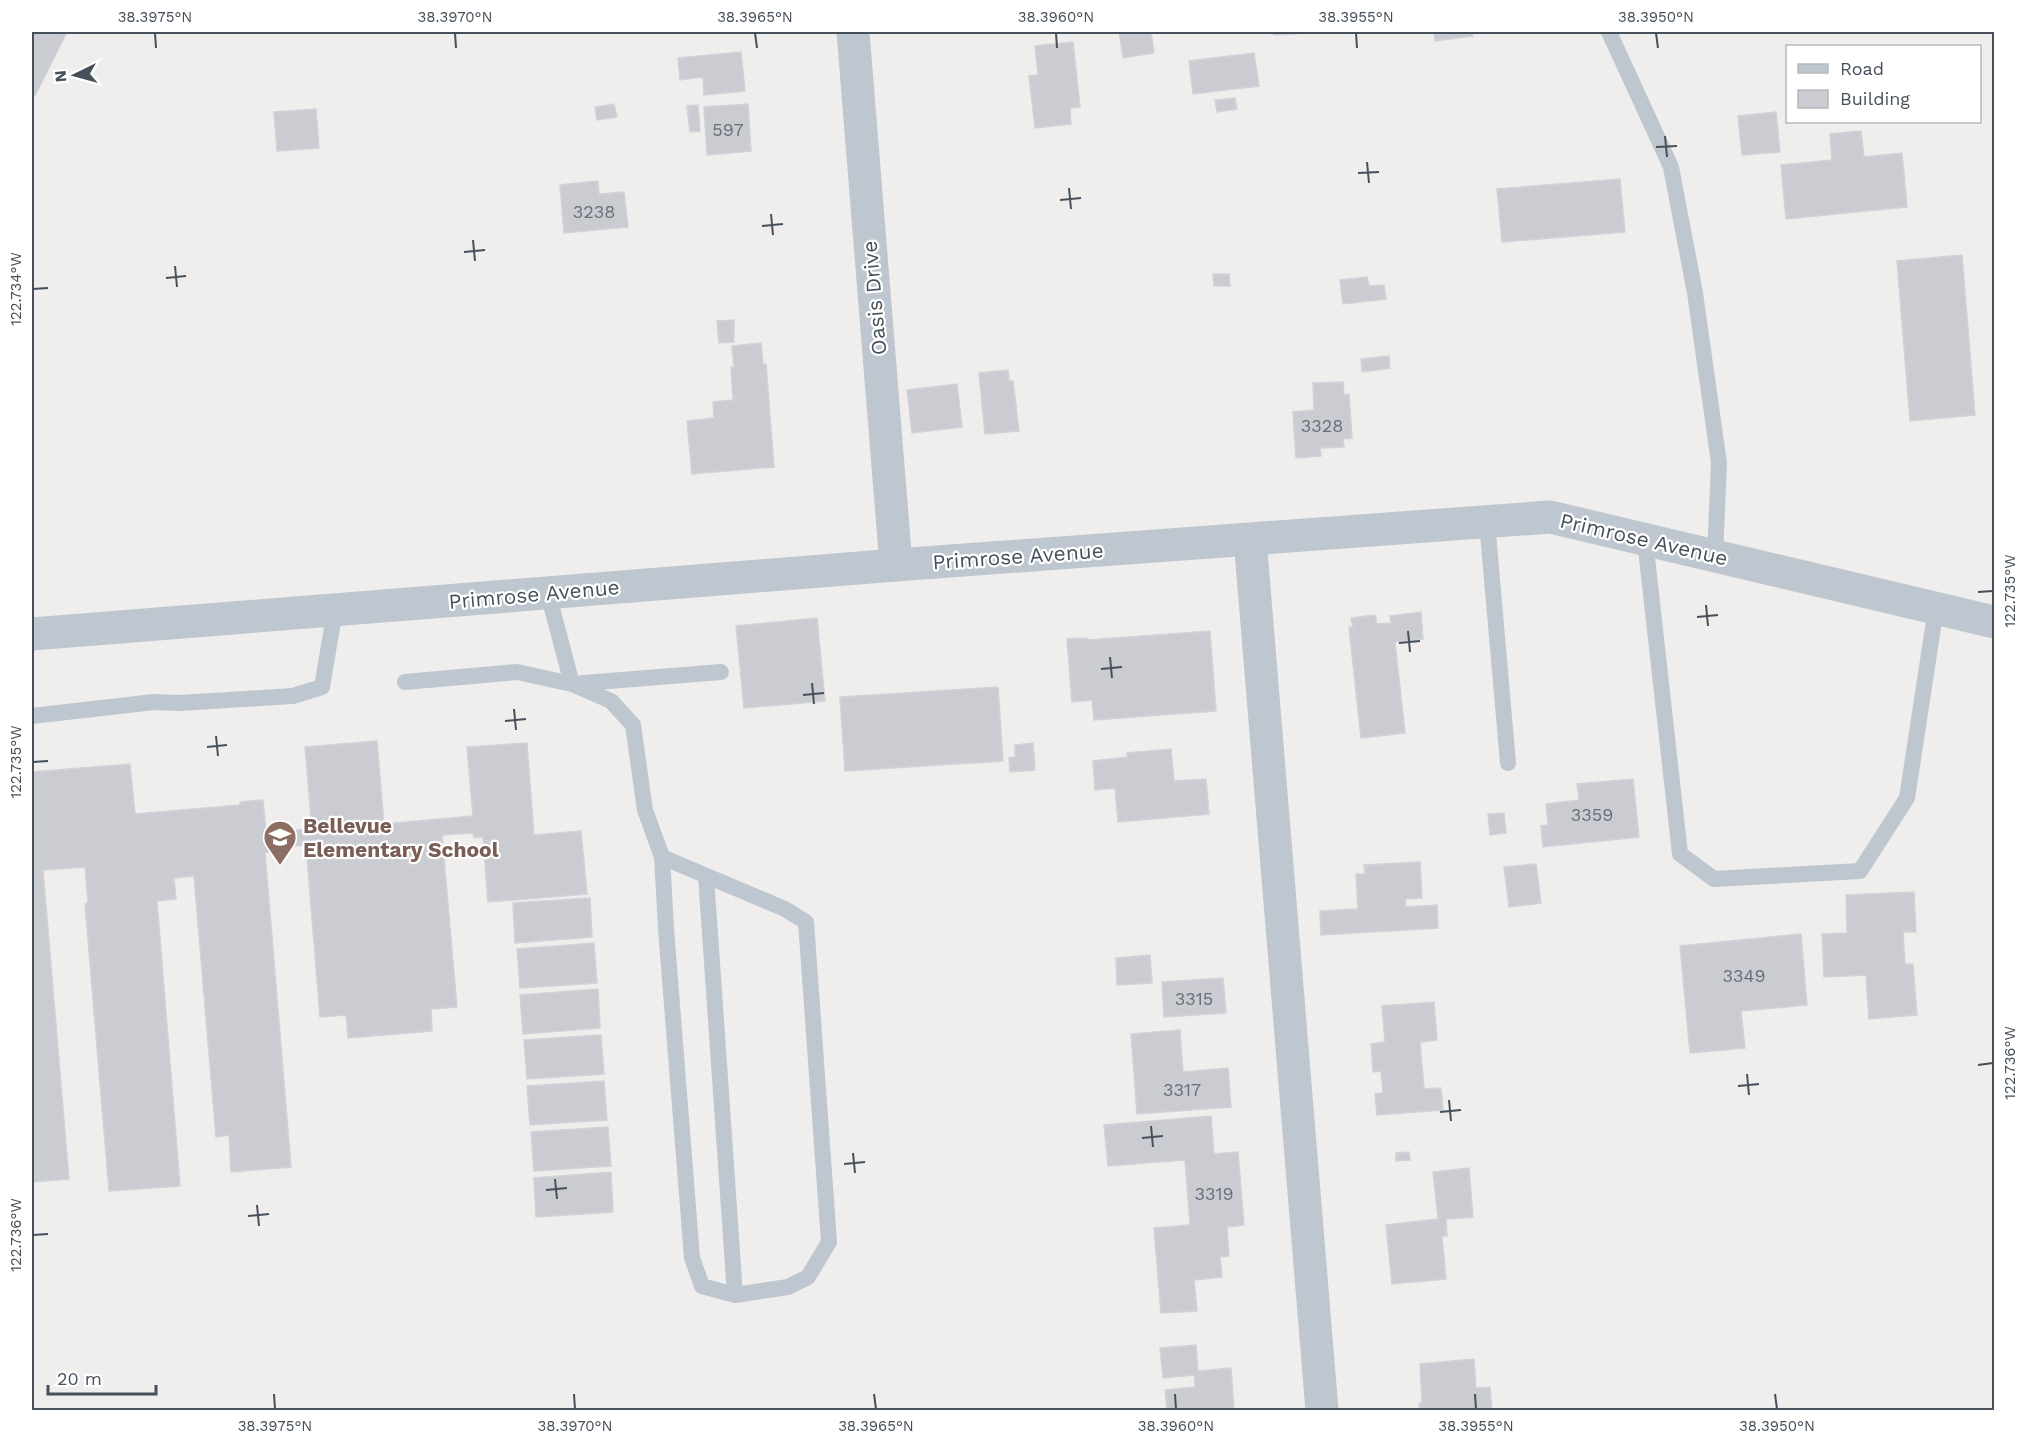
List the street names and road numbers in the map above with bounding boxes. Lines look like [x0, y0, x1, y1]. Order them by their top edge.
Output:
street label: Oasis Drive [857, 240, 891, 356]
street label: Primrose Avenue [1558, 508, 1730, 570]
street label: Primrose Avenue [932, 538, 1104, 574]
street label: Primrose Avenue [447, 574, 621, 614]

